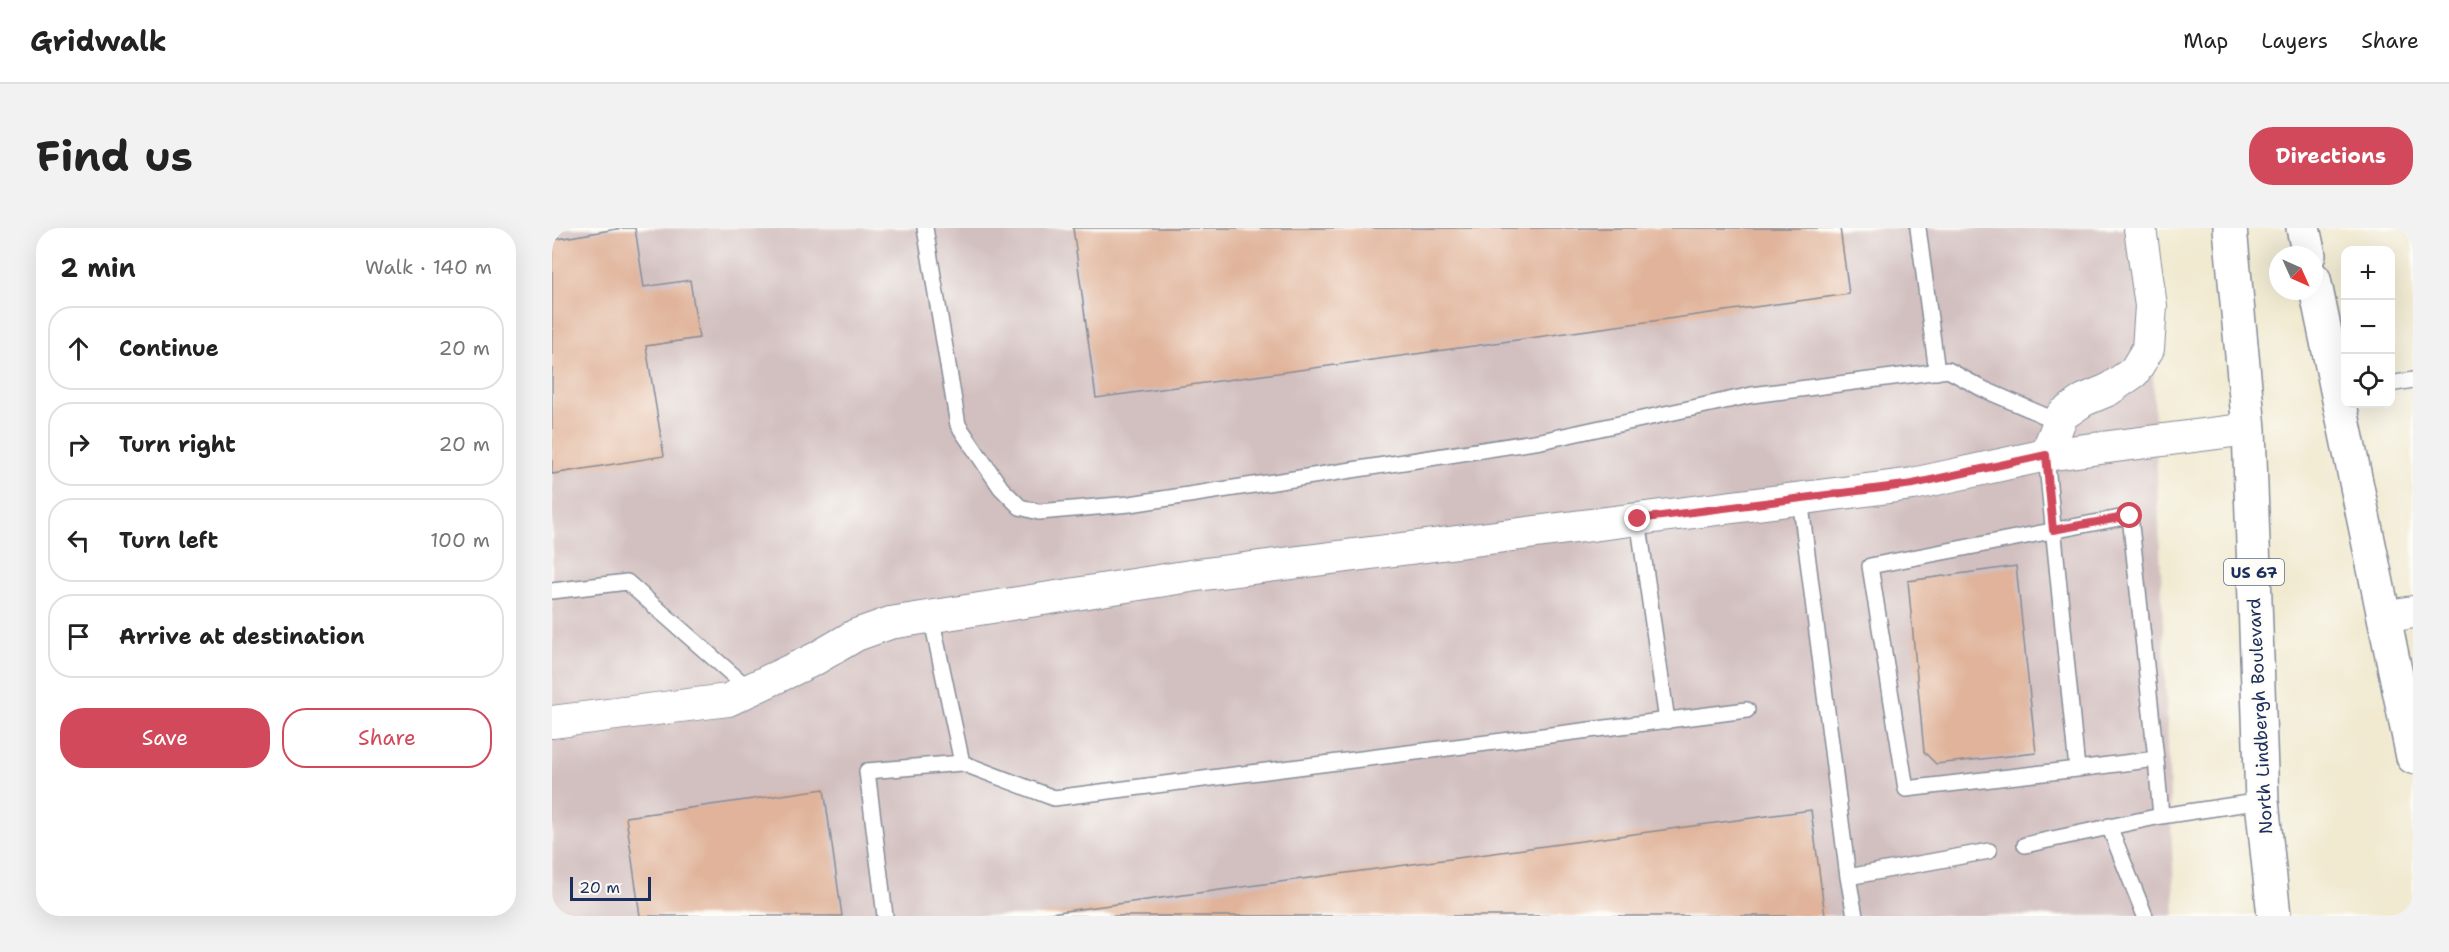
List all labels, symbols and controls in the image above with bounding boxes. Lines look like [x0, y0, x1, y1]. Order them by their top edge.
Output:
text: Gridwalk [30, 22, 167, 60]
text: Map [2183, 27, 2228, 55]
text: Layers [2261, 27, 2328, 55]
text: Share [2361, 27, 2419, 55]
button: Directions [2249, 127, 2413, 185]
text: Find us [36, 128, 193, 184]
north arrow [2269, 246, 2323, 300]
map controls [2341, 246, 2395, 408]
button: + [2341, 246, 2395, 300]
text: 2 min [60, 250, 136, 285]
text: Walk · 140 m [365, 254, 492, 280]
button: − [2341, 300, 2395, 354]
icon: ahead [62, 332, 95, 365]
text: Continue [119, 334, 219, 363]
text: 20 m [439, 335, 490, 361]
button: locate [2341, 354, 2395, 408]
icon: right [62, 428, 95, 461]
text: Turn right [119, 430, 236, 459]
text: 20 m [439, 431, 490, 457]
route start [2116, 502, 2142, 528]
route end [1624, 505, 1650, 531]
icon: left [62, 524, 95, 557]
text: Turn left [119, 526, 218, 555]
text: 100 m [430, 527, 490, 553]
road number: US 67 [2224, 559, 2284, 585]
street label: North Lindbergh Boulevard [2242, 597, 2278, 835]
icon: arrive [62, 620, 95, 653]
text: Arrive at destination [119, 622, 365, 651]
button: Save [60, 708, 270, 768]
button: Share [282, 708, 492, 768]
scale bar [570, 874, 651, 902]
text: 20 m [579, 877, 620, 898]

